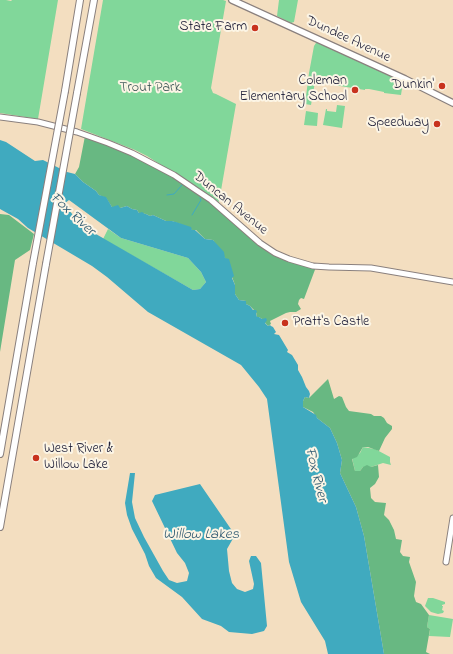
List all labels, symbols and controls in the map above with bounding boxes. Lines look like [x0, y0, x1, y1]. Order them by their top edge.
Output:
street label: Dundee Avenue [303, 13, 393, 67]
place label: State Farm [179, 20, 247, 36]
marker: State Farm [250, 23, 260, 33]
place label: Coleman Elementary School [240, 74, 347, 106]
place label: Dunkin' [392, 78, 434, 94]
park label: Trout Park [119, 81, 181, 97]
marker: Dunkin' [437, 81, 447, 91]
marker: Coleman Elementary School [350, 85, 360, 95]
place label: Speedway [367, 116, 429, 132]
marker: Speedway [432, 119, 442, 129]
street label: Duncan Avenue [189, 169, 271, 239]
water label: Fox River [46, 190, 98, 240]
place label: Pratt's Castle [293, 315, 369, 331]
marker: Pratt's Castle [280, 318, 290, 328]
place label: West River & Willow Lake [44, 442, 113, 474]
water label: Fox River [300, 446, 330, 504]
marker: West River & Willow Lake [31, 453, 41, 463]
water label: Willow Lakes [163, 527, 239, 545]

